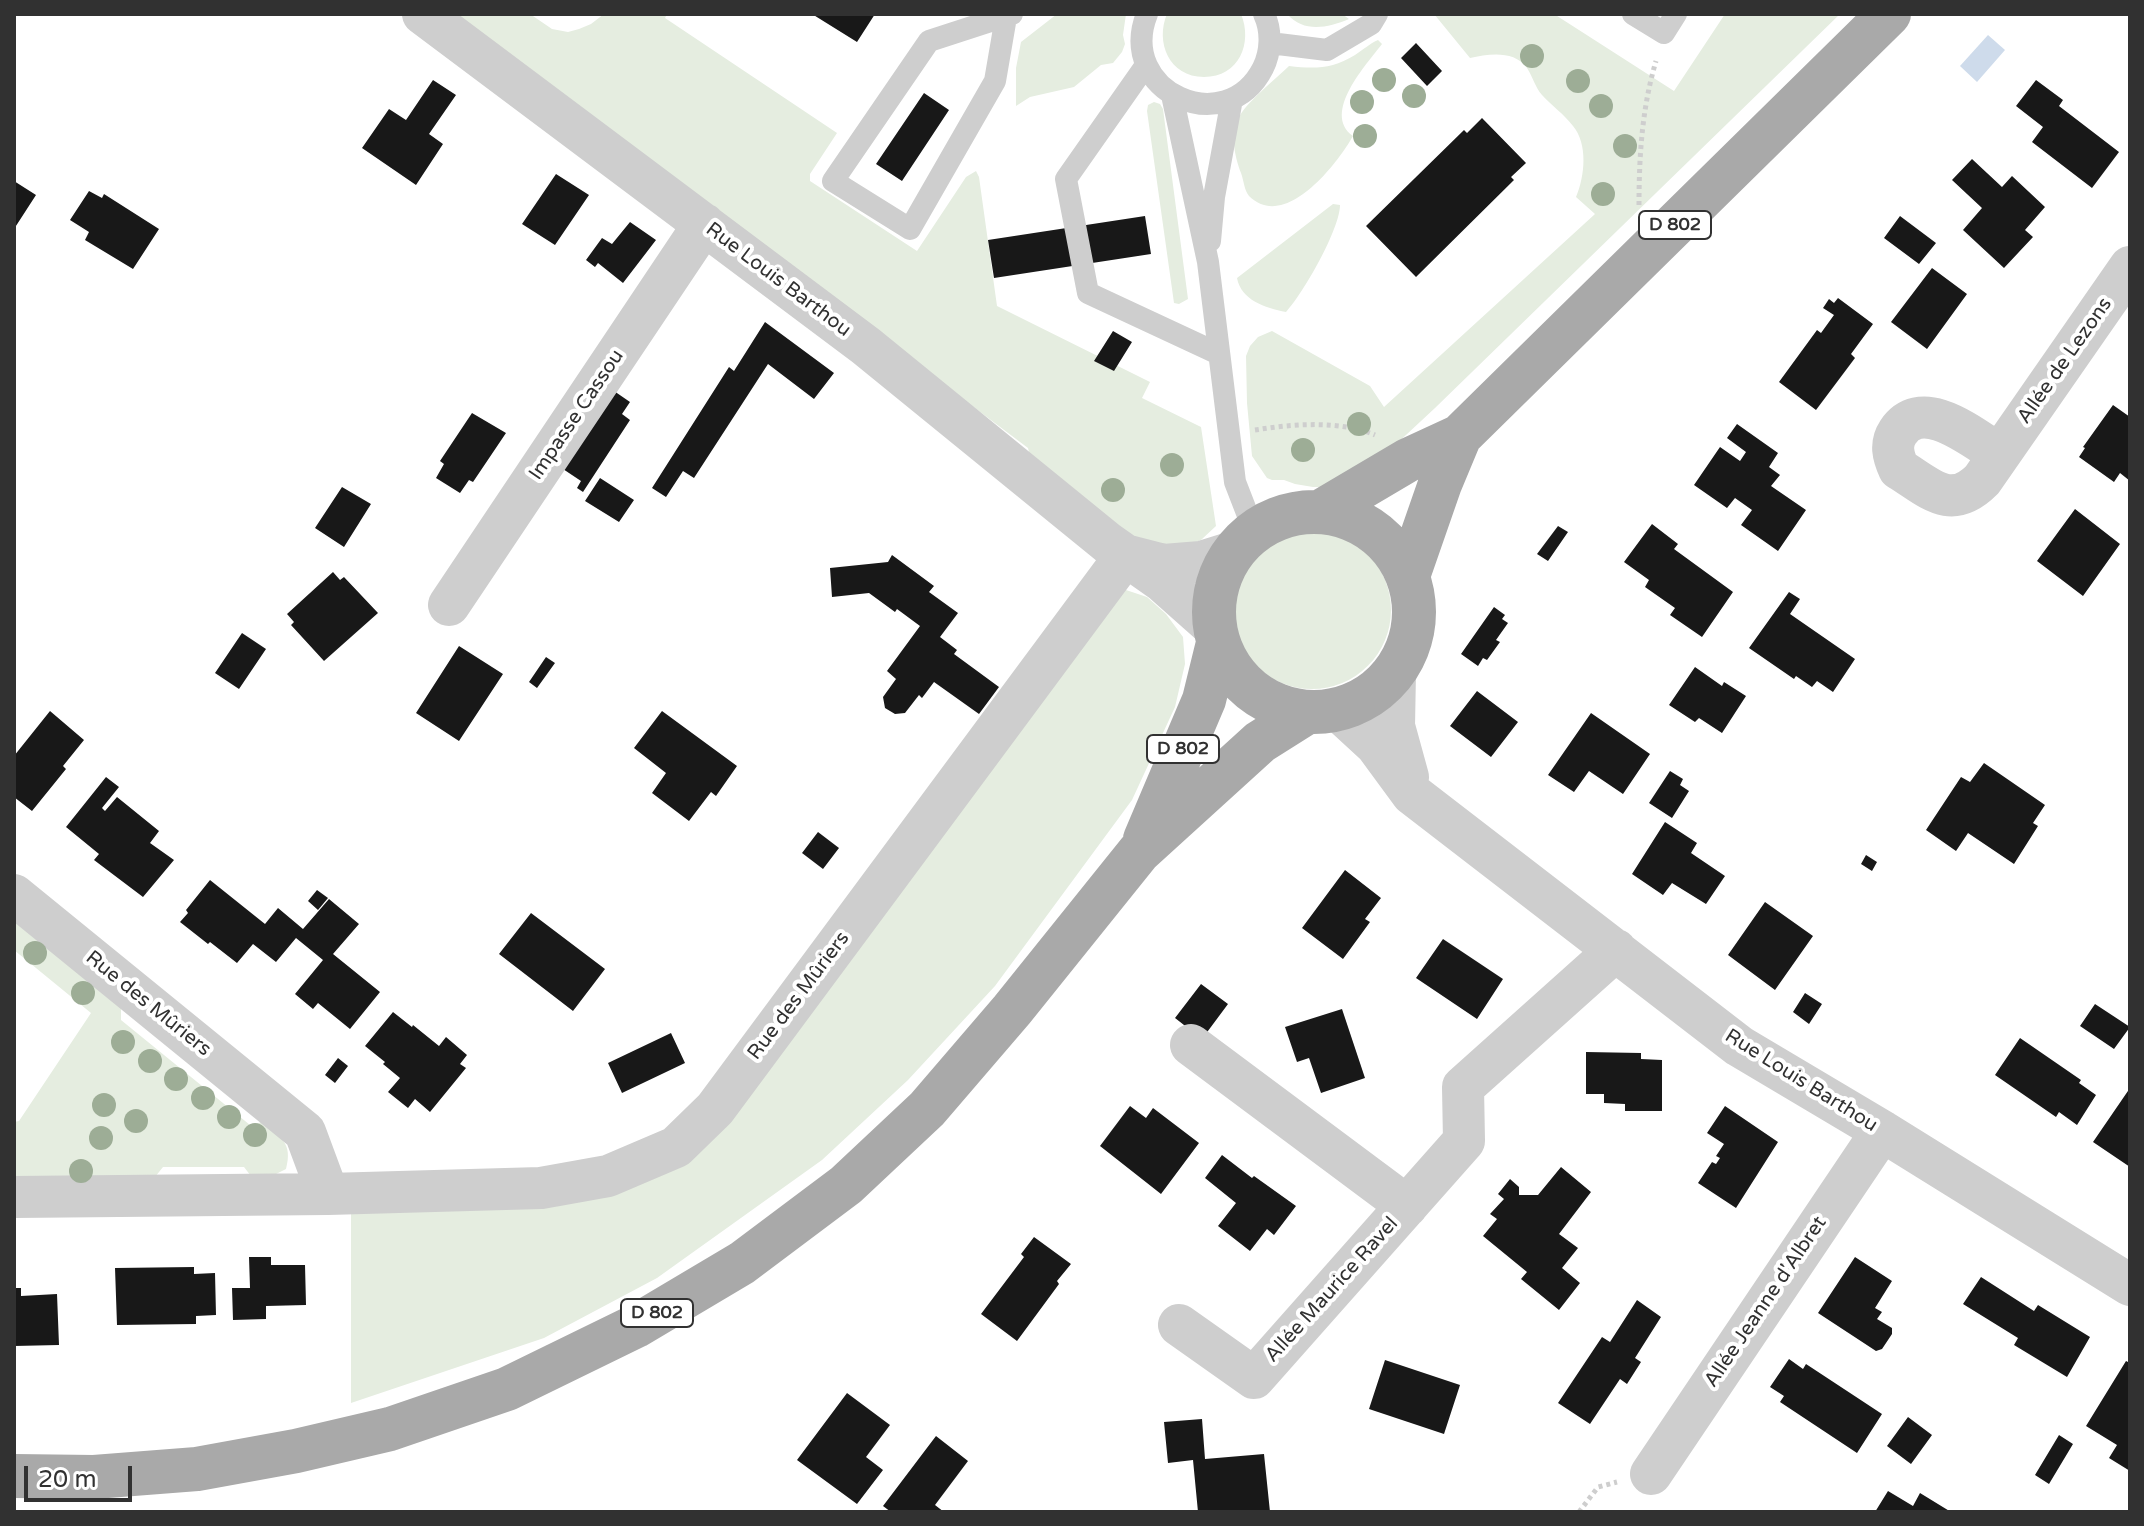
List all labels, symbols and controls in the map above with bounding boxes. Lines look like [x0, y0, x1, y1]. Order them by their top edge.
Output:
road number: D 802 [1639, 211, 1711, 239]
street label: Rue Louis Barthou [701, 218, 855, 342]
street label: Allée de Lezons [2013, 293, 2117, 429]
street label: Impasse Cassou [525, 345, 629, 485]
road number: D 802 [1147, 735, 1219, 763]
street label: Rue des Mûriers [743, 927, 855, 1065]
street label: Rue des Mûriers [81, 946, 215, 1062]
street label: Rue Louis Barthou [1720, 1024, 1882, 1138]
street label: Allée Maurice Ravel [1260, 1212, 1404, 1368]
street label: Allée Jeanne d'Albret [1700, 1212, 1832, 1392]
road number: D 802 [621, 1299, 693, 1327]
scale bar [28, 1450, 136, 1500]
text: 20 m [38, 1465, 96, 1494]

